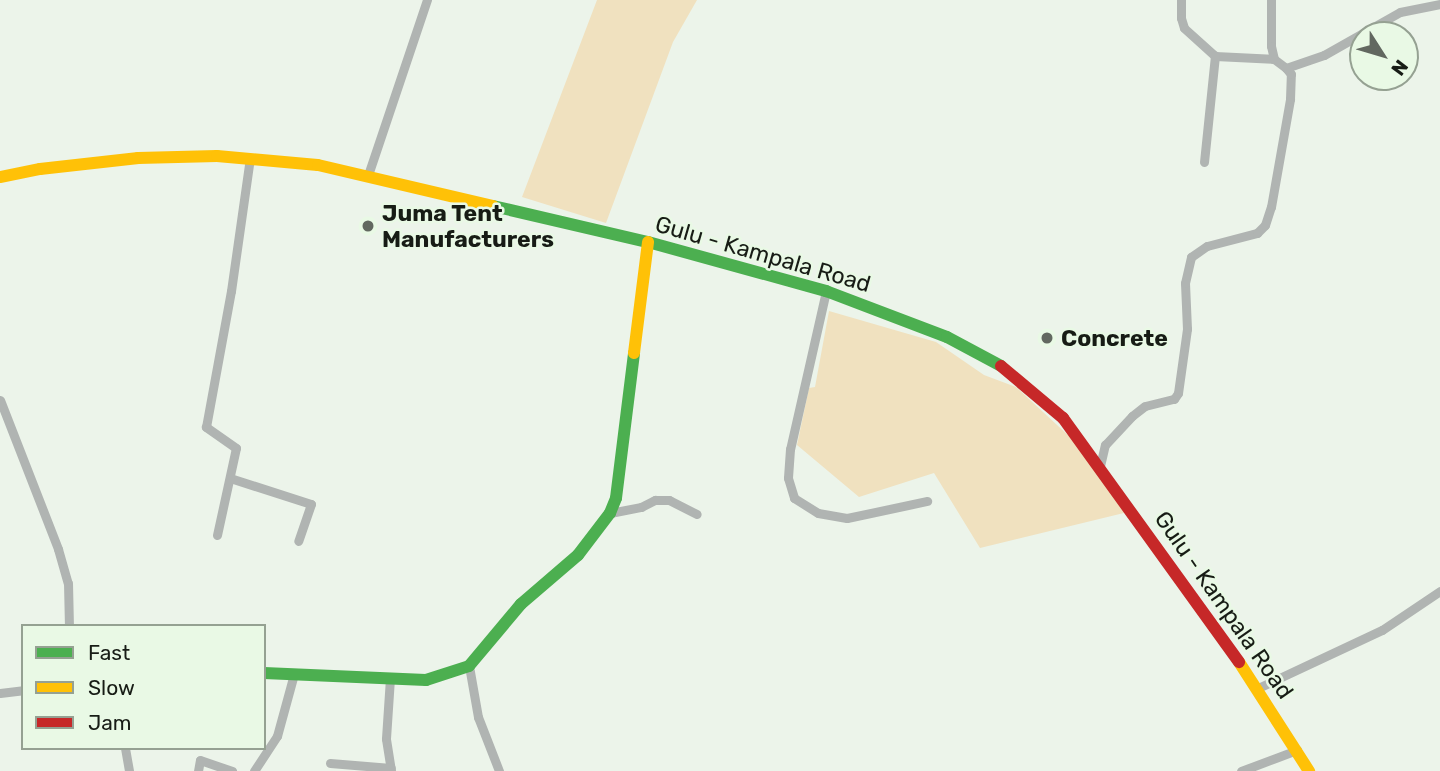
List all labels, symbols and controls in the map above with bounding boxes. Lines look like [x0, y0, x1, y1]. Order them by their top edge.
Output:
north arrow [1349, 21, 1419, 91]
text: N [1386, 55, 1413, 80]
place label: Juma Tent Manufacturers [382, 199, 554, 253]
street label: Gulu - Kampala Road [652, 210, 874, 298]
marker: Juma Tent Manufacturers [360, 218, 376, 234]
place label: Concrete [1061, 324, 1168, 352]
marker: Concrete [1039, 330, 1055, 346]
street label: Gulu - Kampala Road [1149, 506, 1299, 704]
legend [21, 624, 266, 750]
text: Fast [88, 640, 130, 665]
text: Slow [88, 675, 135, 700]
text: Jam [88, 710, 132, 735]

